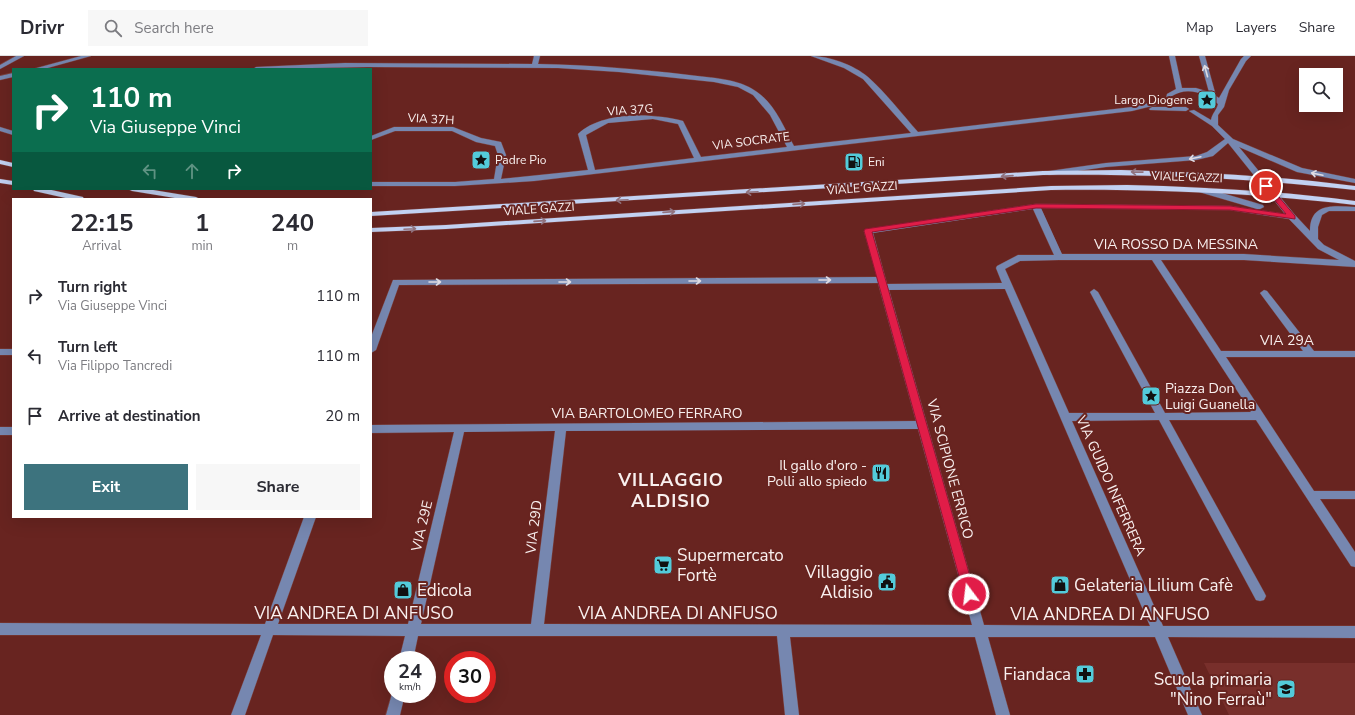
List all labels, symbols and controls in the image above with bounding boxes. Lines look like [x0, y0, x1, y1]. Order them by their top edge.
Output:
search box [88, 10, 368, 46]
text: Drivr [20, 15, 64, 41]
icon: search [102, 17, 124, 39]
text: Search here [134, 18, 214, 38]
text: Map [1186, 18, 1213, 37]
text: Layers [1235, 18, 1277, 37]
text: Share [1299, 18, 1335, 37]
one-way arrow [1202, 65, 1209, 78]
map controls [1299, 68, 1343, 112]
button: search [1299, 68, 1343, 112]
text: 110 m [90, 79, 173, 117]
icon: right [24, 84, 76, 136]
place icon: Largo Diogene [1196, 89, 1218, 111]
place label: Largo Diogene [1114, 92, 1193, 108]
street label: VIA 37G [605, 100, 654, 120]
street label: VIA 37H [406, 110, 455, 128]
text: Via Giuseppe Vinci [90, 115, 241, 139]
street label: VIA SOCRATE [710, 128, 791, 154]
place icon: Padre Pio [470, 149, 492, 171]
fuel station icon: Eni [843, 151, 865, 173]
place label: Padre Pio [495, 152, 547, 168]
place label: Eni [868, 154, 885, 170]
one-way arrow [1189, 154, 1202, 162]
icon: left [139, 160, 161, 182]
icon: ahead [181, 160, 203, 182]
icon: right [223, 160, 245, 182]
one-way arrow [1131, 168, 1144, 176]
street label: VIALE GAZZI [1150, 168, 1223, 186]
pin [1249, 169, 1283, 203]
one-way arrow [1310, 170, 1323, 178]
one-way arrow [1001, 172, 1014, 179]
icon: arrive [1255, 175, 1277, 197]
street label: VIALE GAZZI [825, 178, 898, 199]
one-way arrow [746, 188, 759, 196]
one-way arrow [616, 196, 629, 203]
street label: VIALE GAZZI [502, 199, 575, 220]
one-way arrow [792, 200, 805, 207]
text: 22:15 [70, 207, 133, 239]
text: 1 [195, 207, 209, 239]
text: 240 [271, 207, 314, 239]
one-way arrow [662, 209, 675, 216]
one-way arrow [533, 217, 546, 224]
one-way arrow [403, 225, 416, 232]
street label: VIA ROSSO DA MESSINA [1093, 235, 1258, 254]
text: Arrival [82, 237, 121, 255]
text: min [191, 237, 213, 255]
text: m [287, 237, 298, 255]
one-way arrow [818, 276, 831, 284]
text: Turn right [58, 277, 127, 297]
one-way arrow [688, 277, 701, 285]
one-way arrow [428, 278, 441, 286]
one-way arrow [558, 278, 571, 286]
icon: right [24, 285, 46, 307]
text: 110 m [316, 286, 360, 306]
text: Via Giuseppe Vinci [58, 297, 167, 315]
street label: VIA 29A [1259, 331, 1314, 350]
text: Turn left [58, 337, 117, 357]
icon: left [24, 345, 46, 367]
text: 110 m [316, 346, 360, 366]
text: Via Filippo Tancredi [58, 357, 172, 375]
place label: Piazza Don Luigi Guanella [1165, 379, 1255, 414]
place icon: Piazza Don Luigi Guanella [1140, 385, 1162, 407]
street label: VIA SCIPIONE ERRICO [922, 396, 978, 541]
street label: VIA BARTOLOMEO FERRARO [550, 404, 743, 423]
icon: arrive [24, 405, 46, 427]
text: Arrive at destination [58, 406, 201, 426]
text: 20 m [325, 406, 360, 426]
street label: VIA GUIDO INFERRERA [1071, 412, 1151, 559]
place label: Il gallo d'oro - Polli allo spiedo [767, 456, 867, 491]
restaurant icon: Il gallo d'oro - Polli allo spiedo [870, 462, 892, 484]
button: Exit [24, 464, 188, 510]
button: Share [196, 464, 360, 510]
district label: VILLAGGIO ALDISIO [617, 468, 724, 513]
street label: VIA 29E [407, 499, 437, 554]
street label: VIA 29D [521, 499, 547, 556]
place label: Supermercato Fortè [677, 544, 784, 587]
supermarket icon: Supermercato Fortè [652, 554, 674, 576]
place label: Villaggio Aldisio [804, 561, 873, 604]
public building icon: Villaggio Aldisio [876, 571, 898, 593]
position arrow [948, 573, 990, 615]
shop icon: Gelateria Lilium Cafè [1049, 574, 1071, 596]
place label: Gelateria Lilium Cafè [1074, 574, 1233, 597]
shop icon: Edicola [392, 579, 414, 601]
place label: Edicola [417, 579, 472, 602]
street label: VIA ANDREA DI ANFUSO [253, 602, 454, 625]
street label: VIA ANDREA DI ANFUSO [577, 602, 778, 625]
street label: VIA ANDREA DI ANFUSO [1009, 603, 1210, 626]
speed limit sign: 30 [444, 651, 496, 703]
text: 24 [398, 658, 422, 685]
place label: Fiandaca [1003, 663, 1071, 686]
pharmacy icon: Fiandaca [1074, 663, 1096, 685]
place label: Scuola primaria "Nino Ferraù" [1154, 668, 1272, 711]
school or university icon: Scuola primaria "Nino Ferraù" [1275, 678, 1297, 700]
text: km/h [399, 680, 421, 694]

